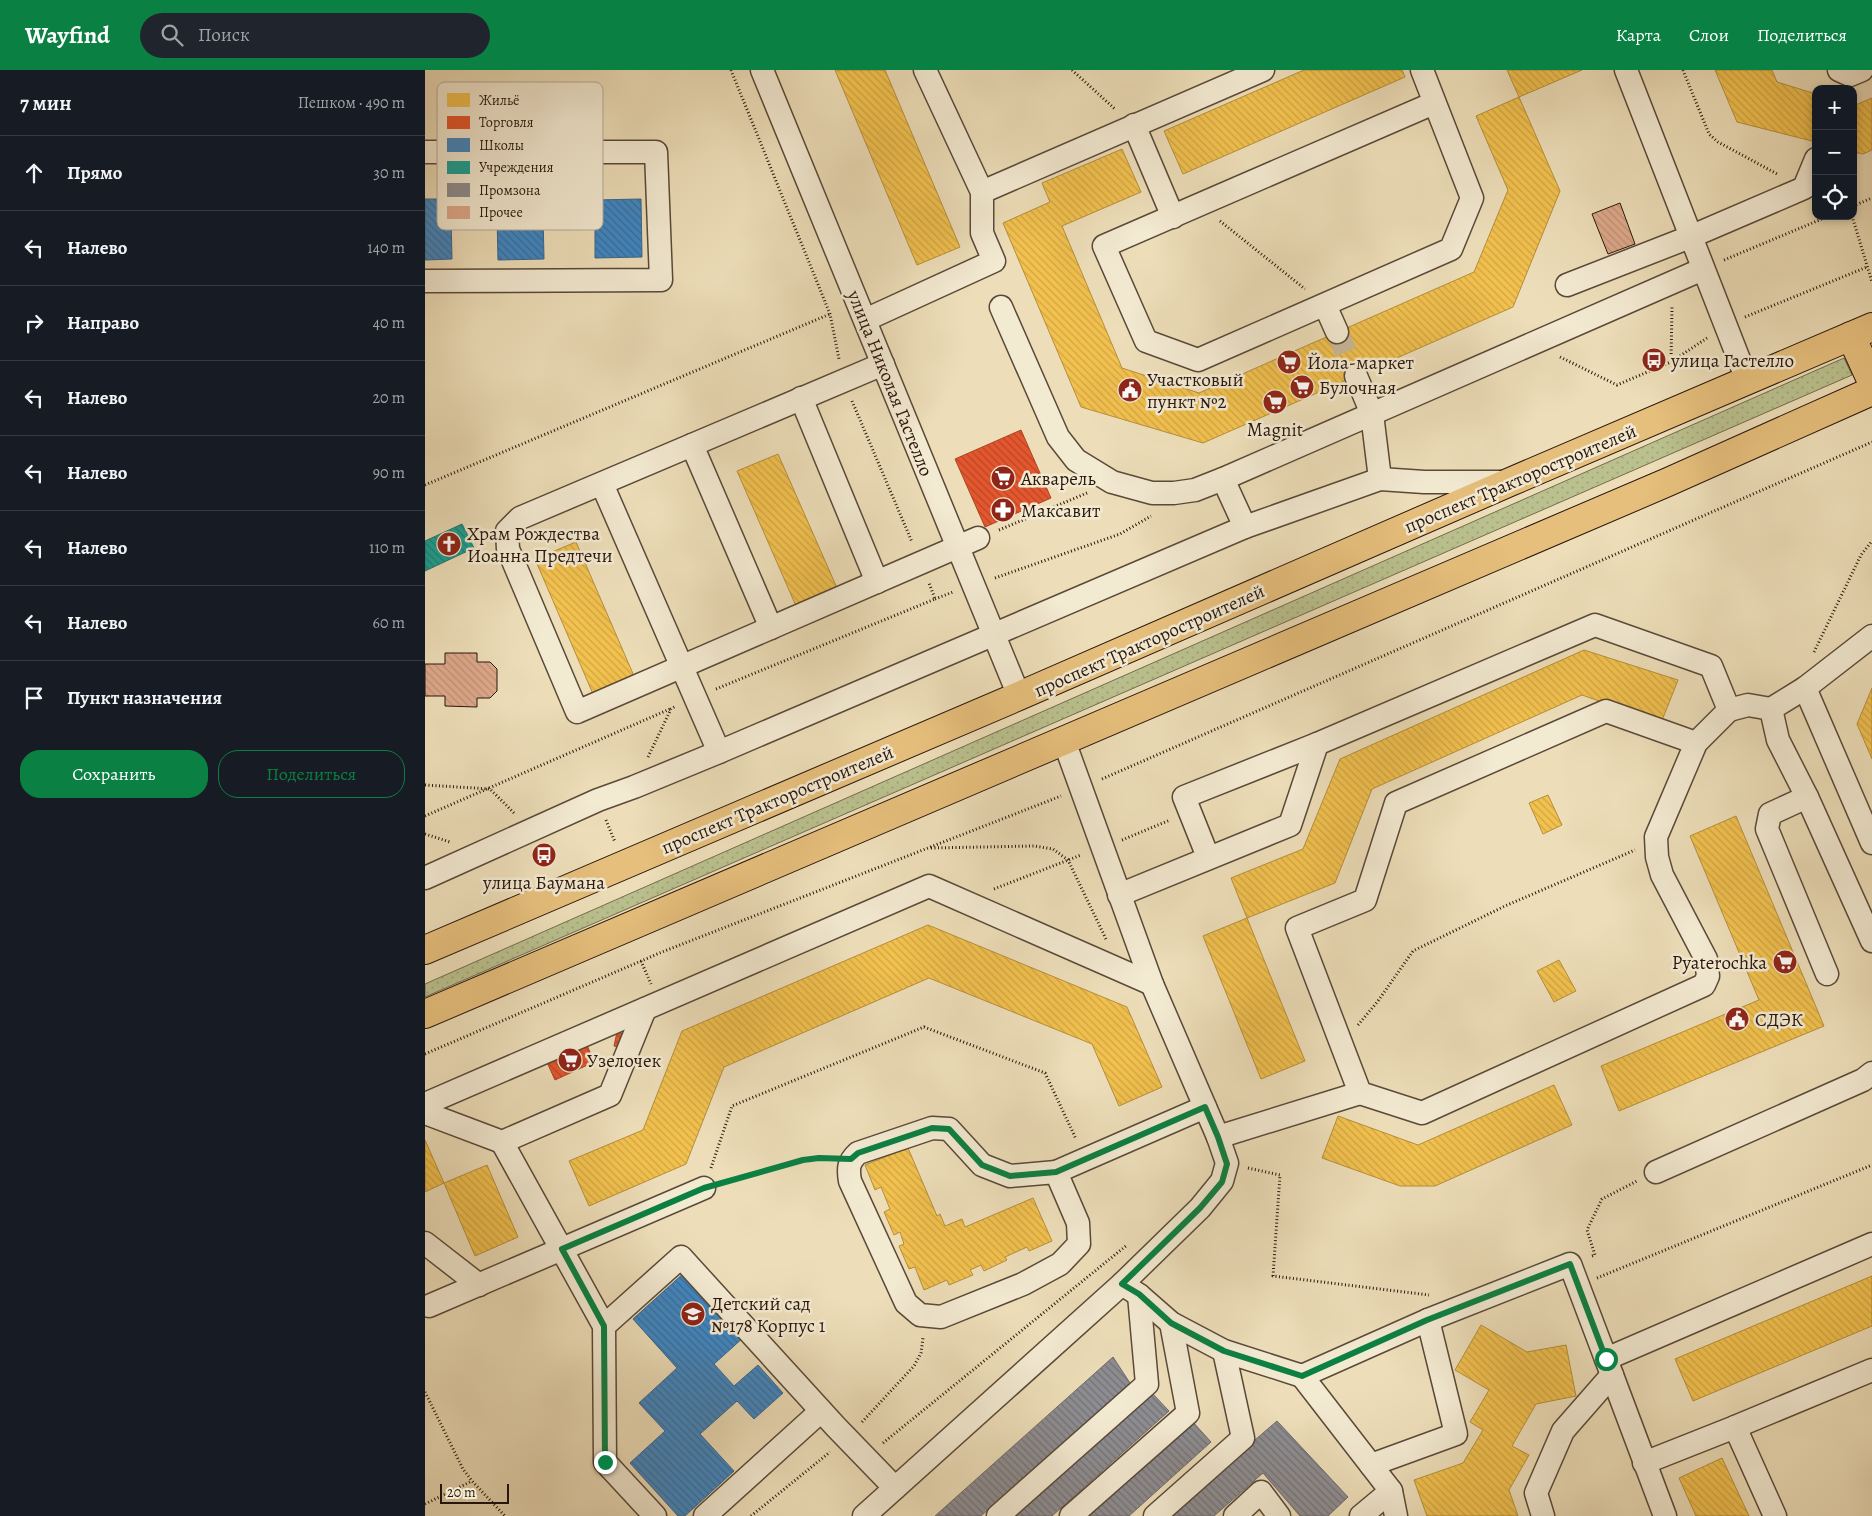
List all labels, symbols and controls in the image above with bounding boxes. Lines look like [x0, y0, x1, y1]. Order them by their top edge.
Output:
search box [140, 13, 490, 58]
text: Wayfind [25, 19, 110, 51]
icon: search [158, 21, 186, 49]
text: Поиск [198, 22, 250, 48]
text: Карта [1616, 23, 1661, 47]
text: Слои [1689, 23, 1729, 47]
text: Поделиться [1757, 23, 1847, 47]
legend [437, 82, 603, 230]
map controls [1812, 85, 1857, 220]
button: + [1812, 85, 1857, 130]
text: 7 мин [20, 89, 72, 117]
text: Жильё [479, 91, 519, 110]
text: Пешком · 490 m [298, 92, 405, 114]
text: Торговля [479, 113, 534, 132]
button: − [1812, 130, 1857, 175]
text: Школы [479, 136, 524, 155]
text: Учреждения [479, 158, 554, 177]
icon: ahead [20, 159, 48, 187]
text: Прямо [67, 160, 122, 186]
text: 30 m [373, 162, 405, 184]
button: locate [1812, 175, 1857, 220]
text: Промзона [479, 181, 541, 200]
text: Прочее [479, 203, 523, 222]
icon: left [20, 234, 48, 262]
text: Налево [67, 235, 127, 261]
text: 140 m [367, 237, 405, 259]
street label: улица Николая Гастелло [840, 286, 939, 480]
icon: right [20, 309, 48, 337]
text: Направо [67, 310, 139, 336]
text: 40 m [373, 312, 405, 334]
bus stop icon: улица Гастелло [1641, 347, 1667, 373]
place label: улица Гастелло [1670, 348, 1794, 374]
supermarket icon: Йола-маркет [1276, 349, 1302, 375]
place label: Йола-маркет [1307, 350, 1415, 376]
place label: Участковый пункт №2 [1147, 367, 1244, 415]
supermarket icon: Булочная [1289, 374, 1315, 400]
place label: Булочная [1319, 375, 1396, 401]
public building icon: Участковый пункт №2 [1117, 377, 1143, 403]
icon: left [20, 384, 48, 412]
text: Налево [67, 385, 127, 411]
text: 20 m [372, 387, 405, 409]
supermarket icon: Magnit [1262, 389, 1288, 415]
place label: Magnit [1247, 417, 1303, 443]
street label: проспект Тракторостроителей [1400, 418, 1641, 540]
icon: left [20, 459, 48, 487]
text: Налево [67, 460, 127, 486]
text: 90 m [373, 462, 405, 484]
supermarket icon: Акварель [990, 465, 1016, 491]
place label: Акварель [1020, 466, 1096, 492]
pharmacy icon: Максавит [990, 497, 1016, 523]
place label: Максавит [1021, 498, 1101, 524]
place label: Храм Рождества Иоанна Предтечи [467, 521, 613, 569]
church icon: Храм Рождества Иоанна Предтечи [436, 531, 462, 557]
icon: left [20, 534, 48, 562]
text: Налево [67, 535, 127, 561]
text: 110 m [369, 537, 405, 559]
street label: проспект Тракторостроителей [1030, 578, 1269, 704]
icon: left [20, 609, 48, 637]
text: Налево [67, 610, 127, 636]
text: 60 m [373, 612, 405, 634]
icon: arrive [20, 684, 48, 712]
text: Пункт назначения [67, 685, 222, 711]
street label: проспект Тракторостроителей [657, 739, 898, 861]
button: Сохранить [20, 750, 208, 798]
button: Поделиться [218, 750, 405, 798]
bus stop icon: улица Баумана [531, 842, 557, 868]
place label: улица Баумана [482, 870, 605, 896]
supermarket icon: Pyaterochka [1772, 949, 1798, 975]
place label: Pyaterochka [1672, 950, 1767, 976]
public building icon: СДЭК [1724, 1006, 1750, 1032]
place label: СДЭК [1755, 1007, 1803, 1033]
supermarket icon: Узелочек [557, 1047, 583, 1073]
place label: Узелочек [587, 1048, 662, 1074]
place label: Детский сад №178 Корпус 1 [711, 1291, 826, 1339]
school or university icon: Детский сад №178 Корпус 1 [680, 1301, 706, 1327]
route start [1595, 1348, 1618, 1371]
route end [594, 1451, 617, 1474]
scale bar [440, 1481, 509, 1504]
text: 20 m [447, 1483, 476, 1502]

